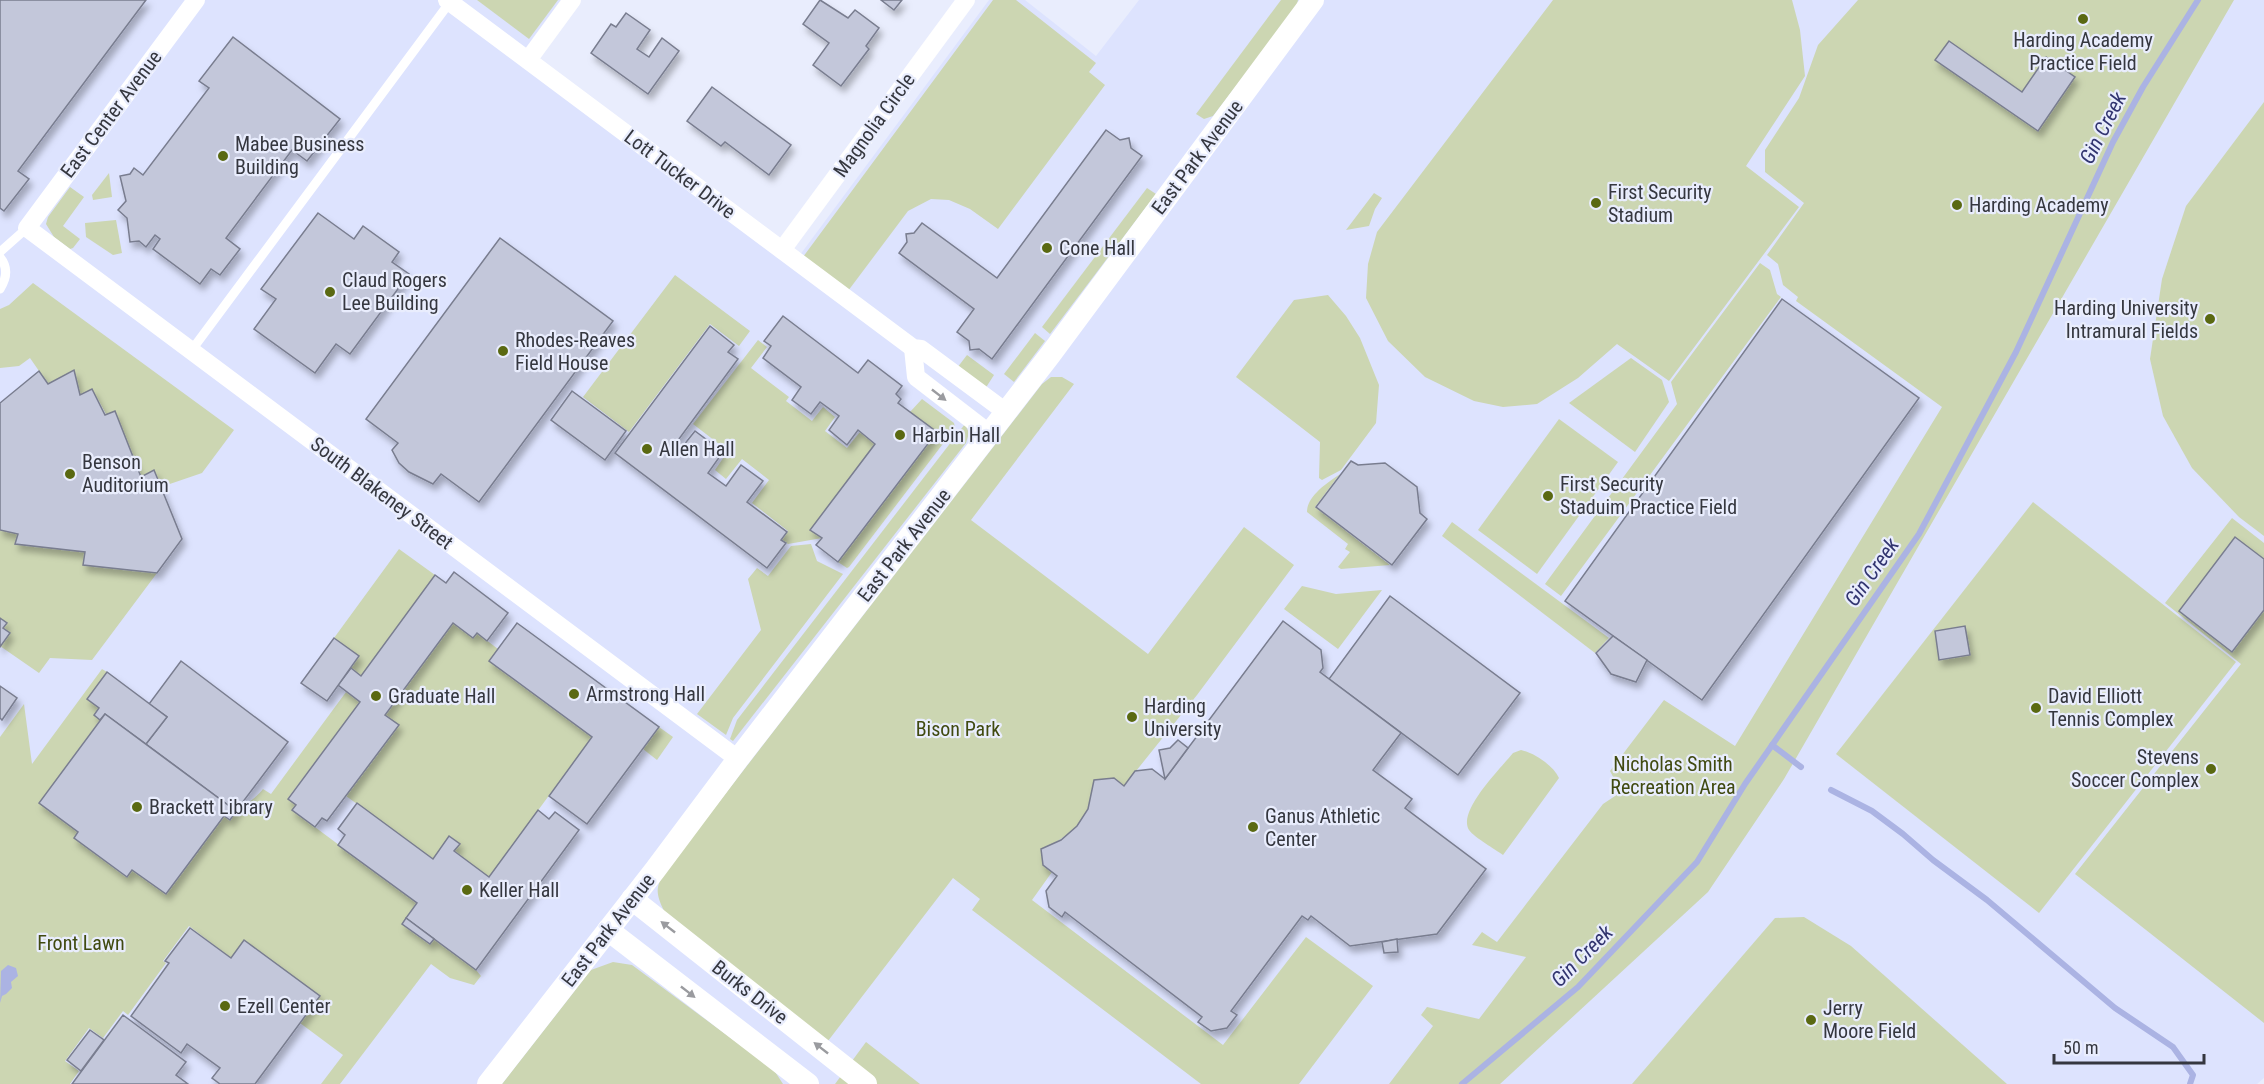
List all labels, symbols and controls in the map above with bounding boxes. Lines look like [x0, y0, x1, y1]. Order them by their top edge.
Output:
marker: Harding Academy Practice Field [2076, 12, 2090, 26]
place label: Harding Academy Practice Field [2013, 28, 2153, 75]
street label: East Center Avenue [55, 46, 167, 182]
street label: Magnolia Circle [828, 68, 920, 182]
water label: Gin Creek [2075, 87, 2132, 168]
street label: East Park Avenue [1146, 95, 1248, 219]
street label: Lott Tucker Drive [620, 124, 740, 224]
place label: Mabee Business Building [235, 132, 365, 179]
marker: Mabee Business Building [216, 149, 230, 163]
place label: First Security Stadium [1608, 180, 1712, 227]
place label: Harding Academy [1969, 193, 2109, 217]
marker: First Security Stadium [1589, 196, 1603, 210]
marker: Harding Academy [1950, 198, 1964, 212]
place label: Cone Hall [1059, 236, 1135, 260]
marker: Cone Hall [1040, 241, 1054, 255]
place label: Claud Rogers Lee Building [342, 268, 447, 315]
marker: Claud Rogers Lee Building [323, 285, 337, 299]
place label: Harding University Intramural Fields [2054, 296, 2198, 343]
marker: Harding University Intramural Fields [2203, 312, 2217, 326]
place label: Rhodes-Reaves Field House [515, 328, 635, 375]
marker: Rhodes-Reaves Field House [496, 344, 510, 358]
one-way arrow [931, 388, 947, 401]
place label: Harbin Hall [912, 423, 1000, 447]
marker: Harbin Hall [893, 428, 907, 442]
street label: South Blakeney Street [306, 432, 458, 554]
place label: Allen Hall [659, 437, 735, 461]
marker: Allen Hall [640, 442, 654, 456]
place label: Benson Auditorium [82, 450, 169, 497]
marker: Benson Auditorium [63, 467, 77, 481]
place label: First Security Staduim Practice Field [1560, 472, 1737, 519]
street label: East Park Avenue [852, 484, 956, 606]
marker: First Security Staduim Practice Field [1541, 489, 1555, 503]
water label: Gin Creek [1840, 533, 1904, 610]
place label: Armstrong Hall [586, 682, 705, 706]
place label: Graduate Hall [388, 684, 495, 708]
place label: David Elliott Tennis Complex [2048, 684, 2174, 731]
marker: Armstrong Hall [567, 687, 581, 701]
marker: Graduate Hall [369, 689, 383, 703]
place label: Harding University [1144, 694, 1221, 741]
marker: David Elliott Tennis Complex [2029, 701, 2043, 715]
marker: Harding University [1125, 710, 1139, 724]
park label: Bison Park [916, 717, 1000, 741]
place label: Stevens Soccer Complex [2071, 745, 2199, 792]
park label: Nicholas Smith Recreation Area [1610, 752, 1736, 799]
marker: Stevens Soccer Complex [2204, 762, 2218, 776]
place label: Brackett Library [149, 795, 273, 819]
marker: Brackett Library [130, 800, 144, 814]
place label: Ganus Athletic Center [1265, 804, 1380, 851]
marker: Ganus Athletic Center [1246, 820, 1260, 834]
street label: East Park Avenue [556, 869, 660, 991]
place label: Keller Hall [479, 878, 559, 902]
marker: Keller Hall [460, 883, 474, 897]
water label: Gin Creek [1546, 920, 1618, 992]
one-way arrow [660, 921, 675, 933]
park label: Front Lawn [37, 931, 125, 955]
street label: Burks Drive [707, 955, 793, 1029]
one-way arrow [680, 985, 696, 998]
place label: Ezell Center [237, 994, 331, 1018]
place label: Jerry Moore Field [1823, 996, 1916, 1043]
marker: Ezell Center [218, 999, 232, 1013]
marker: Jerry Moore Field [1804, 1013, 1818, 1027]
scale bar [2054, 1027, 2204, 1065]
text: 50 m [2063, 1037, 2098, 1058]
one-way arrow [813, 1041, 829, 1054]

